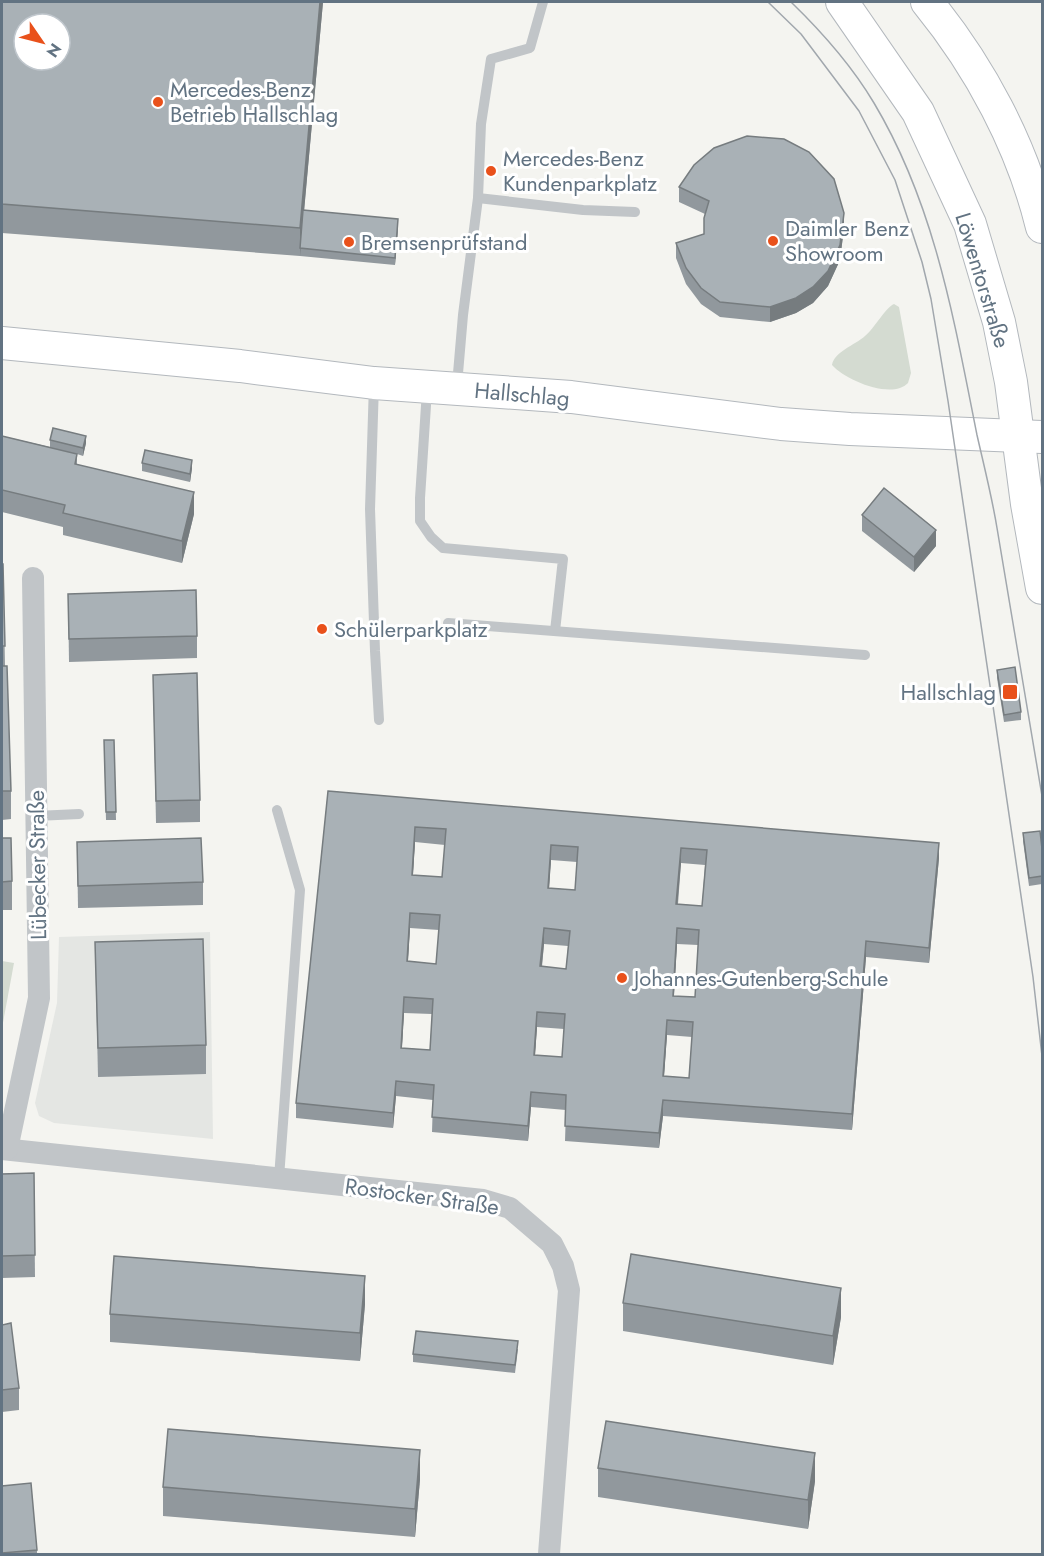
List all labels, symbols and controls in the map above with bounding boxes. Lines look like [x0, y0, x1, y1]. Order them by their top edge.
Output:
north arrow [12, 12, 72, 72]
text: N [41, 39, 67, 62]
place label: Mercedes-Benz Betrieb Hallschlag [170, 73, 338, 130]
marker: Mercedes-Benz Betrieb Hallschlag [151, 95, 165, 109]
place label: Mercedes-Benz Kundenparkplatz [503, 142, 657, 199]
marker: Mercedes-Benz Kundenparkplatz [484, 164, 498, 178]
street label: Löwentorstraße [947, 208, 1019, 352]
place label: Daimler Benz Showroom [785, 212, 909, 269]
place label: Bremsenprüfstand [361, 226, 527, 258]
marker: Daimler Benz Showroom [766, 234, 780, 248]
marker: Bremsenprüfstand [342, 235, 356, 249]
street label: Hallschlag [473, 374, 571, 414]
place label: Schülerparkplatz [334, 613, 488, 645]
marker: Schülerparkplatz [315, 622, 329, 636]
place label: Hallschlag [900, 676, 996, 708]
marker: Hallschlag [1001, 683, 1019, 701]
street label: Lübecker Straße [20, 790, 54, 940]
place label: Johannes-Gutenberg-Schule [631, 962, 888, 994]
marker: Johannes-Gutenberg-Schule [615, 971, 629, 985]
street label: Rostocker Straße [343, 1169, 501, 1223]

